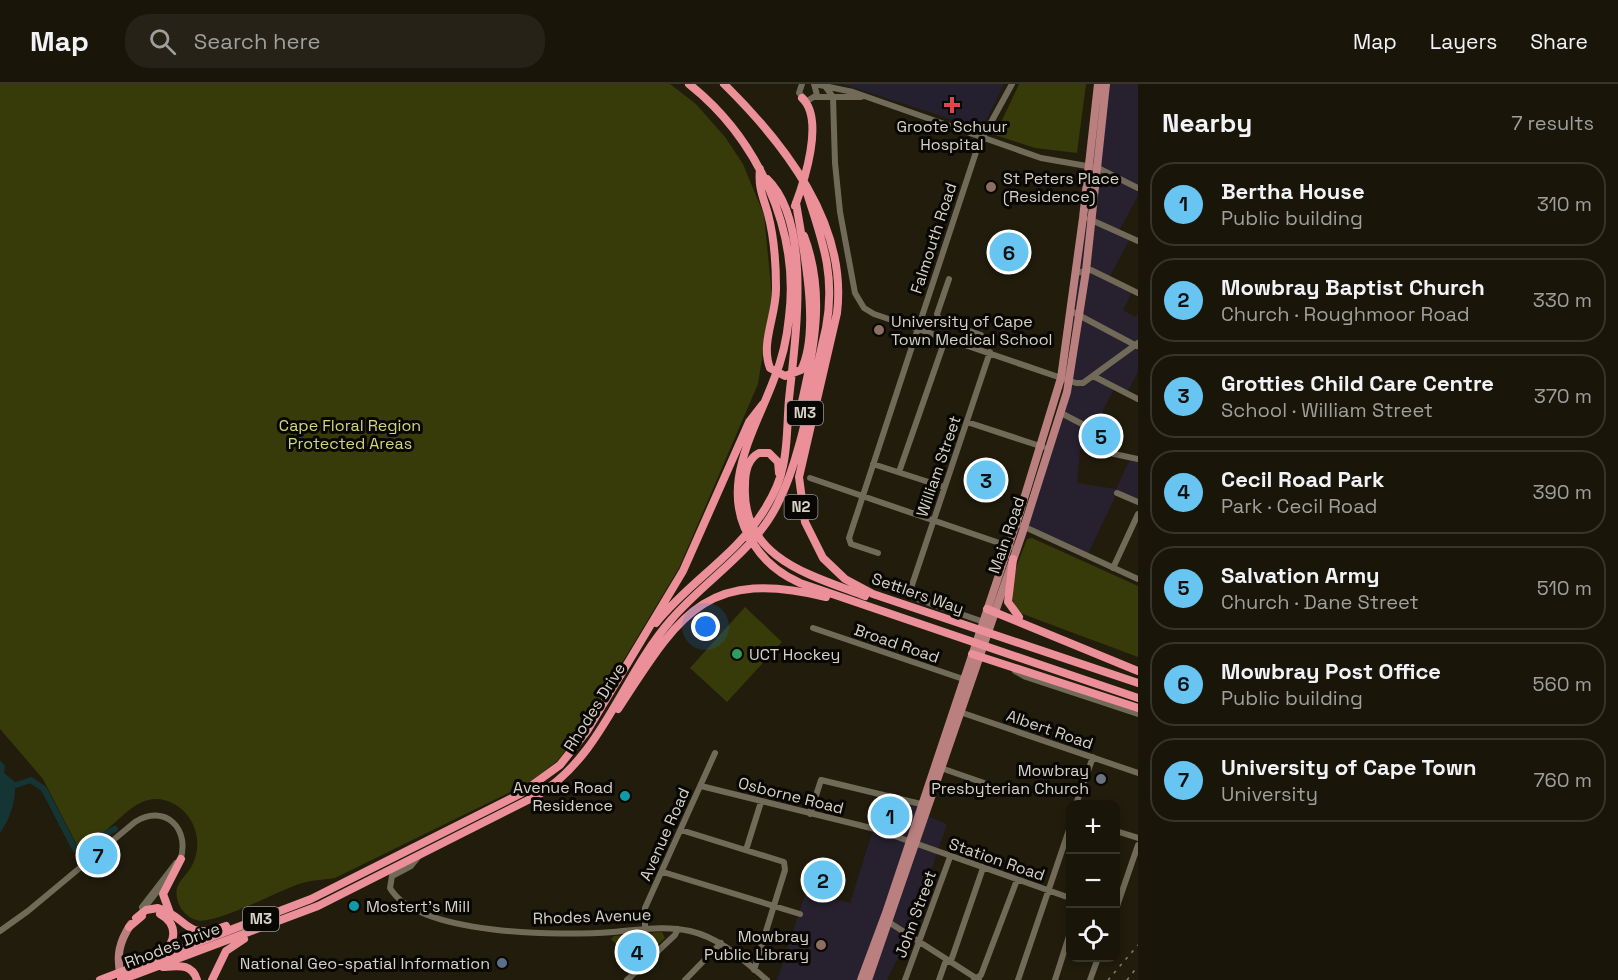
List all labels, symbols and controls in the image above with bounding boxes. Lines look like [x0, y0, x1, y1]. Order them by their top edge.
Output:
search box [125, 14, 545, 68]
text: Map [30, 23, 89, 59]
icon: search [146, 25, 179, 58]
text: Search here [194, 27, 321, 55]
text: Map [1353, 28, 1397, 55]
text: Layers [1430, 28, 1497, 55]
text: Share [1530, 28, 1588, 55]
marker: Groote Schuur Hospital [943, 96, 961, 114]
text: Nearby [1162, 106, 1252, 140]
text: 7 results [1511, 110, 1594, 136]
place label: Groote Schuur Hospital [896, 116, 1008, 155]
place label: St Peters Place (Residence) [1003, 168, 1119, 207]
text: Bertha House [1221, 177, 1365, 205]
street label: Falmouth Road [906, 180, 961, 296]
marker: St Peters Place (Residence) [984, 180, 998, 194]
text: 1 [1179, 191, 1188, 217]
text: 310 m [1537, 191, 1592, 217]
text: Public building [1221, 205, 1363, 231]
pin: 6 [990, 230, 1028, 274]
text: Mowbray Baptist Church [1221, 273, 1485, 301]
text: 2 [1178, 287, 1189, 313]
text: 330 m [1533, 287, 1592, 313]
text: Church · Roughmoor Road [1221, 301, 1470, 327]
place label: University of Cape Town Medical School [891, 311, 1052, 350]
marker: University of Cape Town Medical School [872, 323, 886, 337]
text: Grotties Child Care Centre [1221, 369, 1494, 397]
text: 3 [1177, 383, 1190, 409]
text: 370 m [1534, 383, 1592, 409]
text: School · William Street [1221, 397, 1433, 423]
road number: M3 [787, 401, 823, 425]
street label: William Street [911, 413, 966, 520]
pin: 5 [1082, 414, 1120, 458]
park label: Cape Floral Region Protected Areas [279, 415, 421, 454]
pin: 3 [966, 458, 1006, 502]
text: Cecil Road Park [1221, 465, 1384, 493]
text: 4 [1177, 479, 1190, 505]
text: 390 m [1533, 479, 1592, 505]
text: Park · Cecil Road [1221, 493, 1377, 519]
street label: Main Road [983, 494, 1029, 576]
road number: N2 [784, 495, 818, 519]
text: Salvation Army [1221, 561, 1380, 589]
street label: Settlers Way [869, 568, 967, 619]
text: 5 [1178, 575, 1190, 601]
text: 510 m [1537, 575, 1592, 601]
text: Church · Dane Street [1221, 589, 1419, 615]
your location [691, 612, 720, 641]
street label: Broad Road [851, 619, 942, 668]
place label: UCT Hockey [749, 644, 840, 665]
marker: UCT Hockey [730, 647, 744, 661]
text: Mowbray Post Office [1221, 657, 1441, 685]
street label: Rhodes Drive [559, 659, 630, 755]
text: 6 [1177, 671, 1190, 697]
text: 560 m [1533, 671, 1592, 697]
text: Public building [1221, 685, 1363, 711]
street label: Albert Road [1004, 705, 1096, 754]
text: University of Cape Town [1221, 753, 1477, 781]
place label: Mowbray Presbyterian Church [931, 760, 1089, 799]
text: 7 [1178, 767, 1189, 793]
text: 760 m [1533, 767, 1592, 793]
street label: Osborne Road [736, 772, 846, 819]
marker: Mowbray Presbyterian Church [1094, 772, 1108, 786]
place label: Avenue Road Residence [513, 777, 613, 816]
text: University [1221, 781, 1318, 807]
street label: Avenue Road [635, 784, 694, 884]
marker: Avenue Road Residence [618, 789, 632, 803]
pin: 1 [870, 794, 910, 838]
map controls [1066, 800, 1120, 962]
button: + [1066, 800, 1120, 854]
pin: 7 [78, 832, 118, 878]
street label: Station Road [946, 833, 1048, 886]
button: − [1066, 854, 1120, 908]
pin: 2 [804, 858, 842, 902]
street label: John Street [890, 868, 941, 961]
place label: Mostert's Mill [366, 896, 470, 917]
marker: Mostert's Mill [347, 899, 361, 913]
street label: Rhodes Avenue [532, 904, 652, 929]
road number: M3 [243, 907, 279, 931]
button: locate [1066, 908, 1120, 962]
street label: Rhodes Drive [122, 918, 223, 973]
place label: Mowbray Public Library [704, 926, 809, 965]
pin: 4 [618, 930, 656, 974]
marker: Mowbray Public Library [814, 938, 828, 952]
place label: National Geo-spatial Information [240, 953, 490, 974]
marker: National Geo-spatial Information [495, 956, 509, 970]

